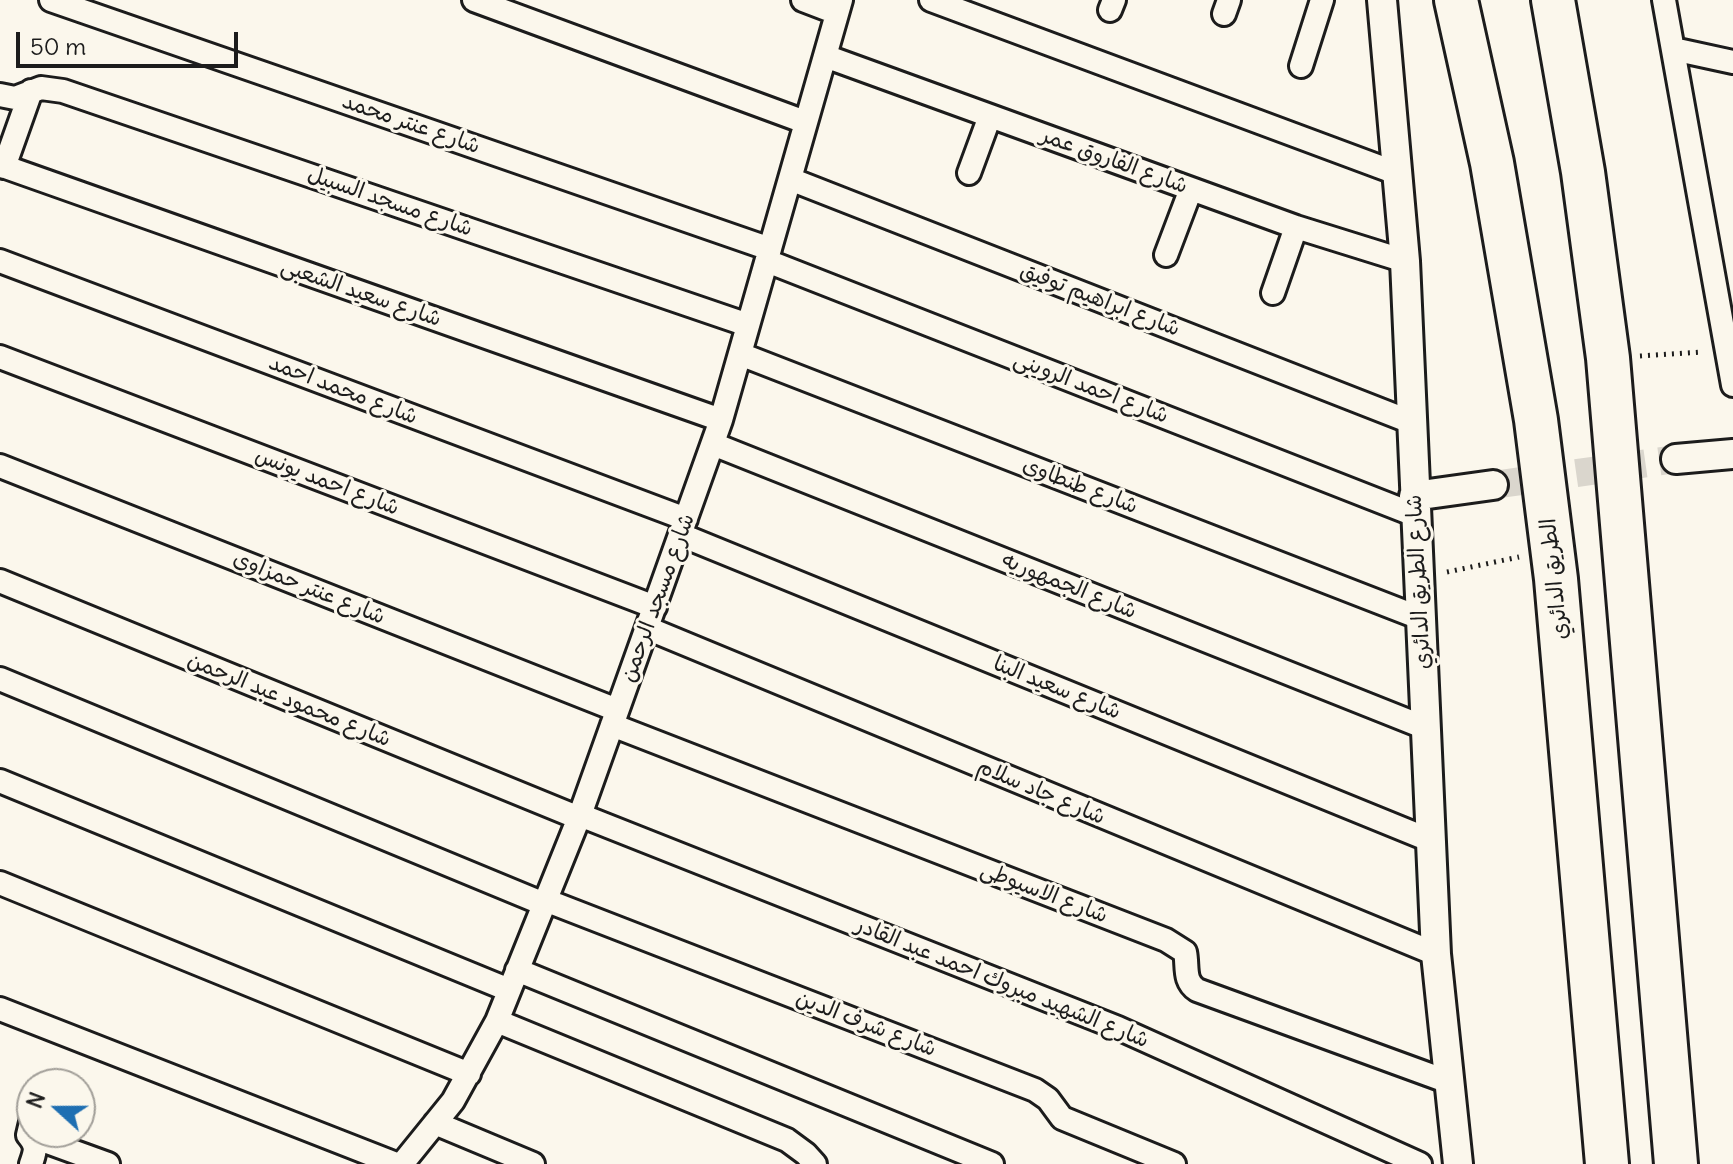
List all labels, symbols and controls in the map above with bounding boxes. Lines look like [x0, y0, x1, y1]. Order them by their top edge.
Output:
scale bar [20, 16, 242, 66]
text: 50 m [30, 31, 86, 61]
street label: شارع عنتر محمد [338, 88, 484, 160]
street label: شارع الفاروق عمر [1037, 122, 1191, 200]
street label: شارع مسجد السبيل [304, 161, 476, 243]
street label: شارع سعيد الشعبى [277, 253, 445, 333]
street label: شارع ابراهيم توفيق [1016, 257, 1184, 343]
street label: شارع احمد الروينى [1010, 346, 1172, 430]
street label: شارع محمد احمد [265, 349, 421, 431]
street label: شارع احمد يونس [251, 442, 403, 522]
street label: شارع طنطاوى [1019, 452, 1141, 520]
street label: شارع الطريق الدائري [1401, 494, 1437, 670]
street label: شارع مسجد الرحمن [615, 510, 701, 686]
street label: الطريق الدائري [1535, 517, 1575, 641]
street label: شارع عنتر حمزاوى [229, 546, 389, 630]
street label: شارع الجمهوريه [998, 547, 1140, 625]
street label: شارع محمود عبد الرحمن [183, 647, 395, 753]
street label: شارع سعيد البنا [989, 650, 1125, 726]
street label: شارع جاد سلام [973, 753, 1109, 831]
street label: شارع الاسيوطى [977, 857, 1111, 929]
street label: شارع الشهيد مبروك احمد عبد القادر [851, 912, 1153, 1054]
street label: شارع شرف الدين [792, 985, 940, 1063]
north arrow [16, 1068, 96, 1148]
text: N [20, 1088, 51, 1112]

